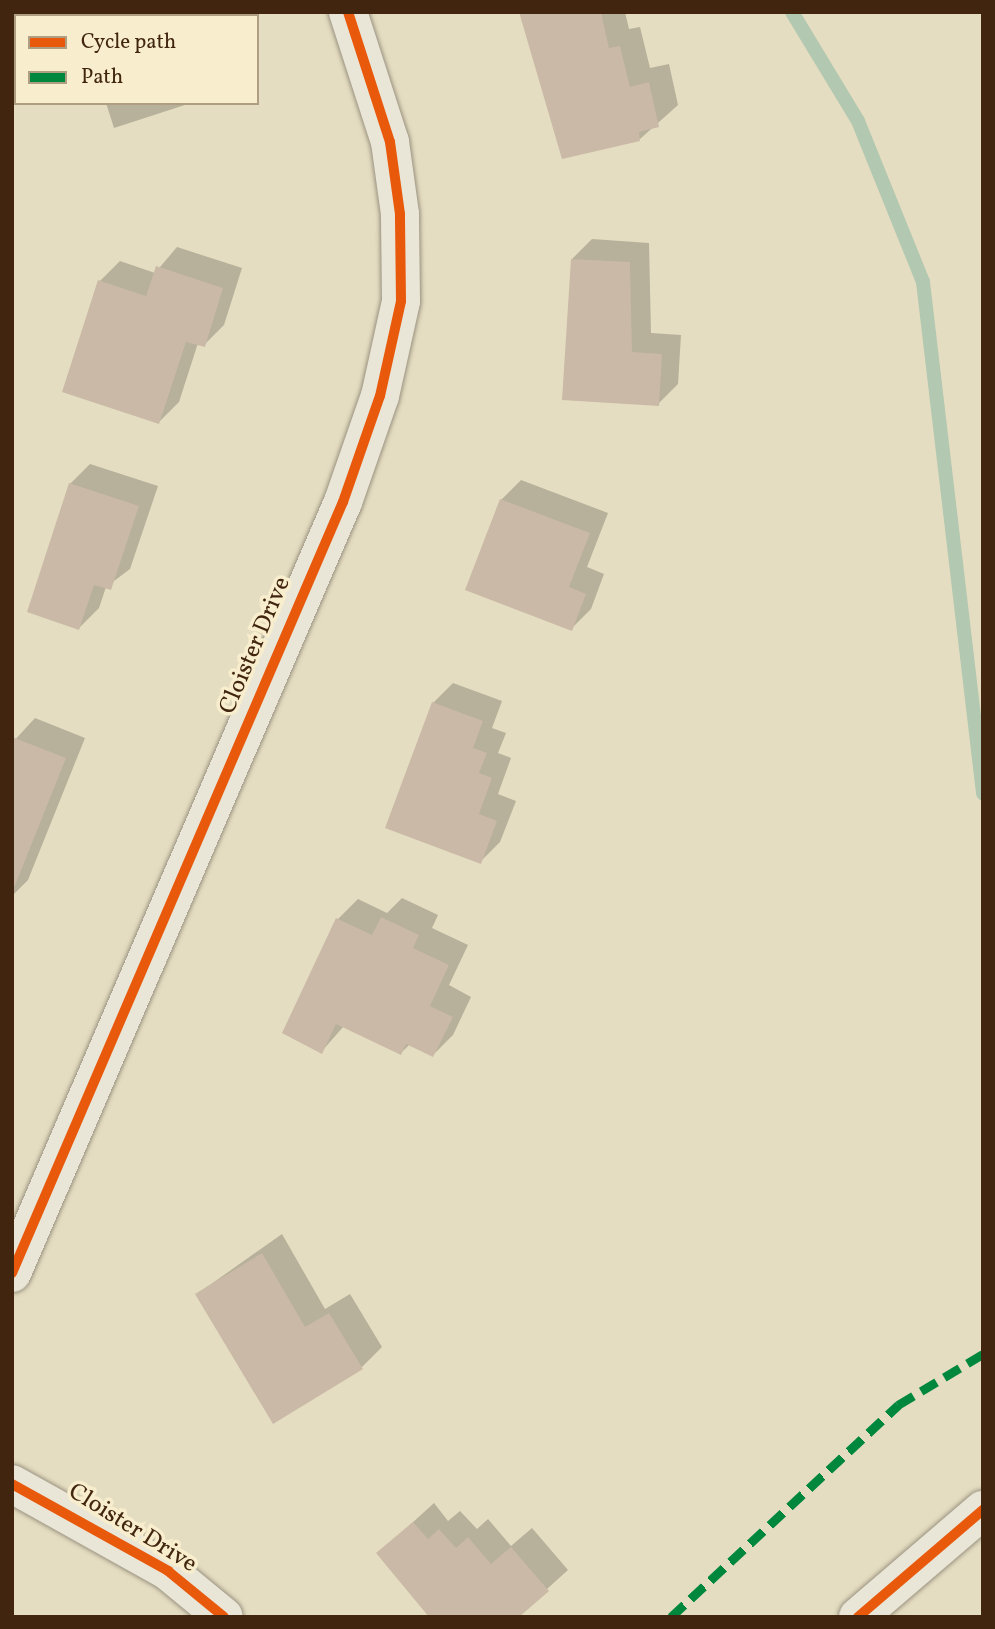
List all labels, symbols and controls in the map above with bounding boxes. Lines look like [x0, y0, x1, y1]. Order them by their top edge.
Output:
legend [14, 14, 259, 105]
text: Cycle path [81, 28, 176, 57]
text: Path [81, 63, 123, 92]
street label: Cloister Drive [214, 573, 298, 719]
street label: Cloister Drive [62, 1478, 202, 1580]

